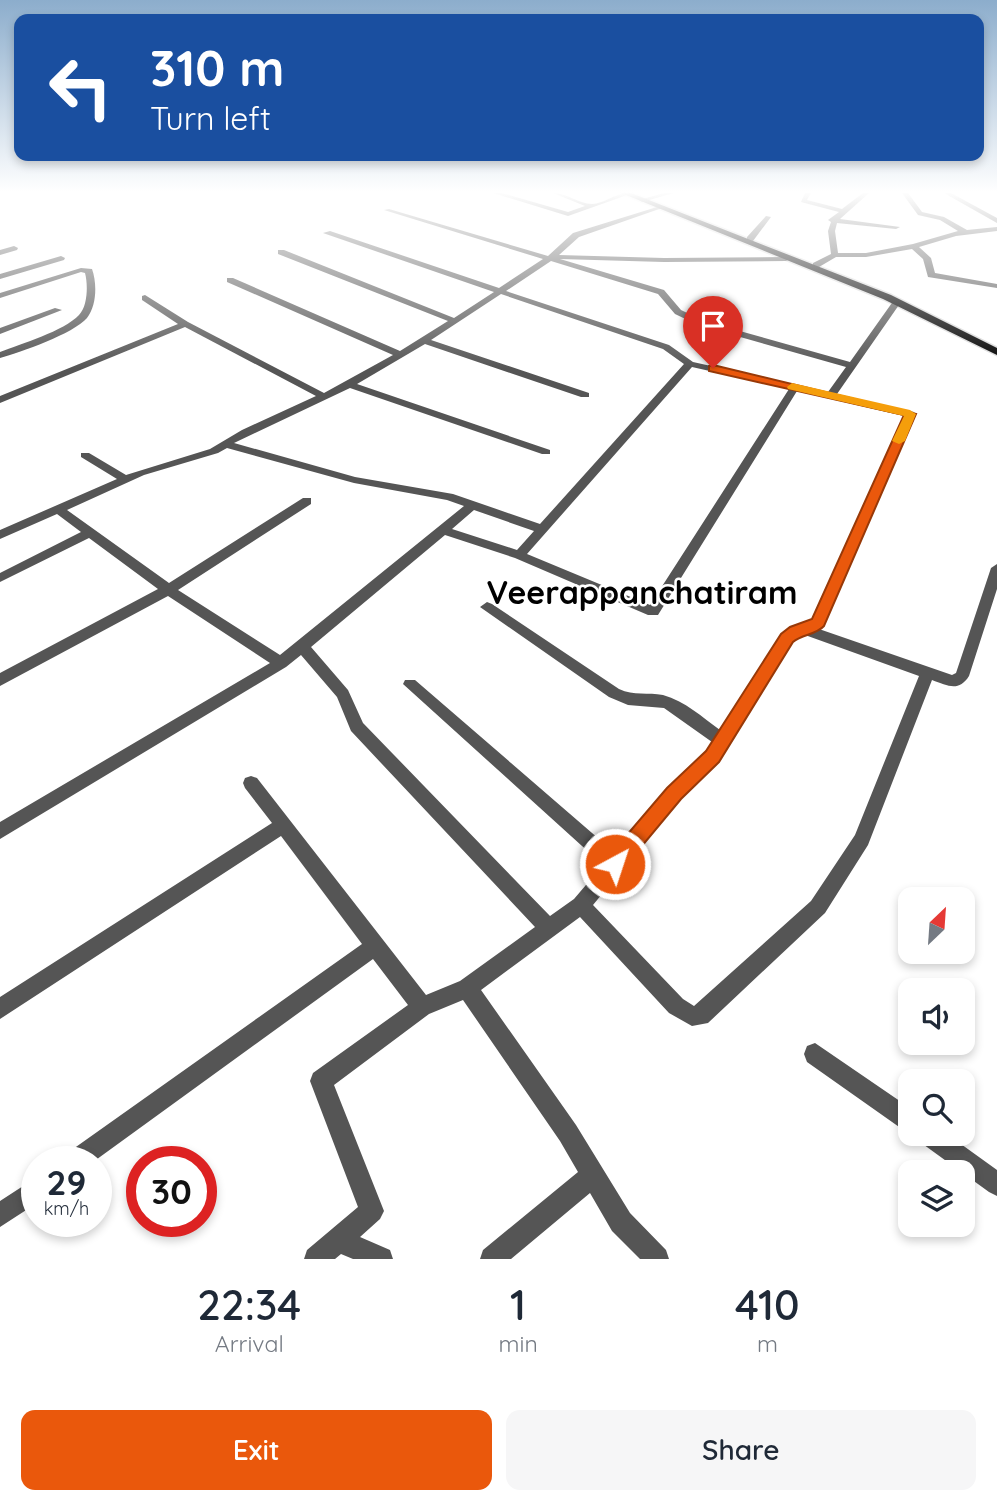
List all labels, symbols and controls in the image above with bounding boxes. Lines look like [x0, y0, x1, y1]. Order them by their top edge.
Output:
text: 310 m [150, 37, 284, 98]
icon: left [35, 42, 126, 133]
text: Turn left [150, 98, 271, 138]
pin [683, 296, 743, 368]
icon: arrive [694, 307, 732, 345]
district label: Veerappanchatiram [487, 572, 797, 612]
position arrow [578, 827, 652, 901]
north arrow [898, 887, 975, 964]
map controls [898, 887, 975, 1237]
button: sound [898, 978, 975, 1055]
button: search [898, 1069, 975, 1146]
speed limit sign: 30 [126, 1146, 217, 1237]
text: 29 [47, 1160, 86, 1204]
button: layers [898, 1160, 975, 1237]
text: km/h [44, 1197, 89, 1220]
text: 22:34 [197, 1278, 301, 1331]
text: 1 [510, 1278, 526, 1331]
text: 410 [735, 1278, 800, 1331]
text: Arrival [215, 1329, 284, 1358]
text: min [499, 1329, 538, 1358]
text: m [757, 1329, 778, 1358]
button: Exit [21, 1410, 492, 1490]
button: Share [506, 1410, 976, 1490]

